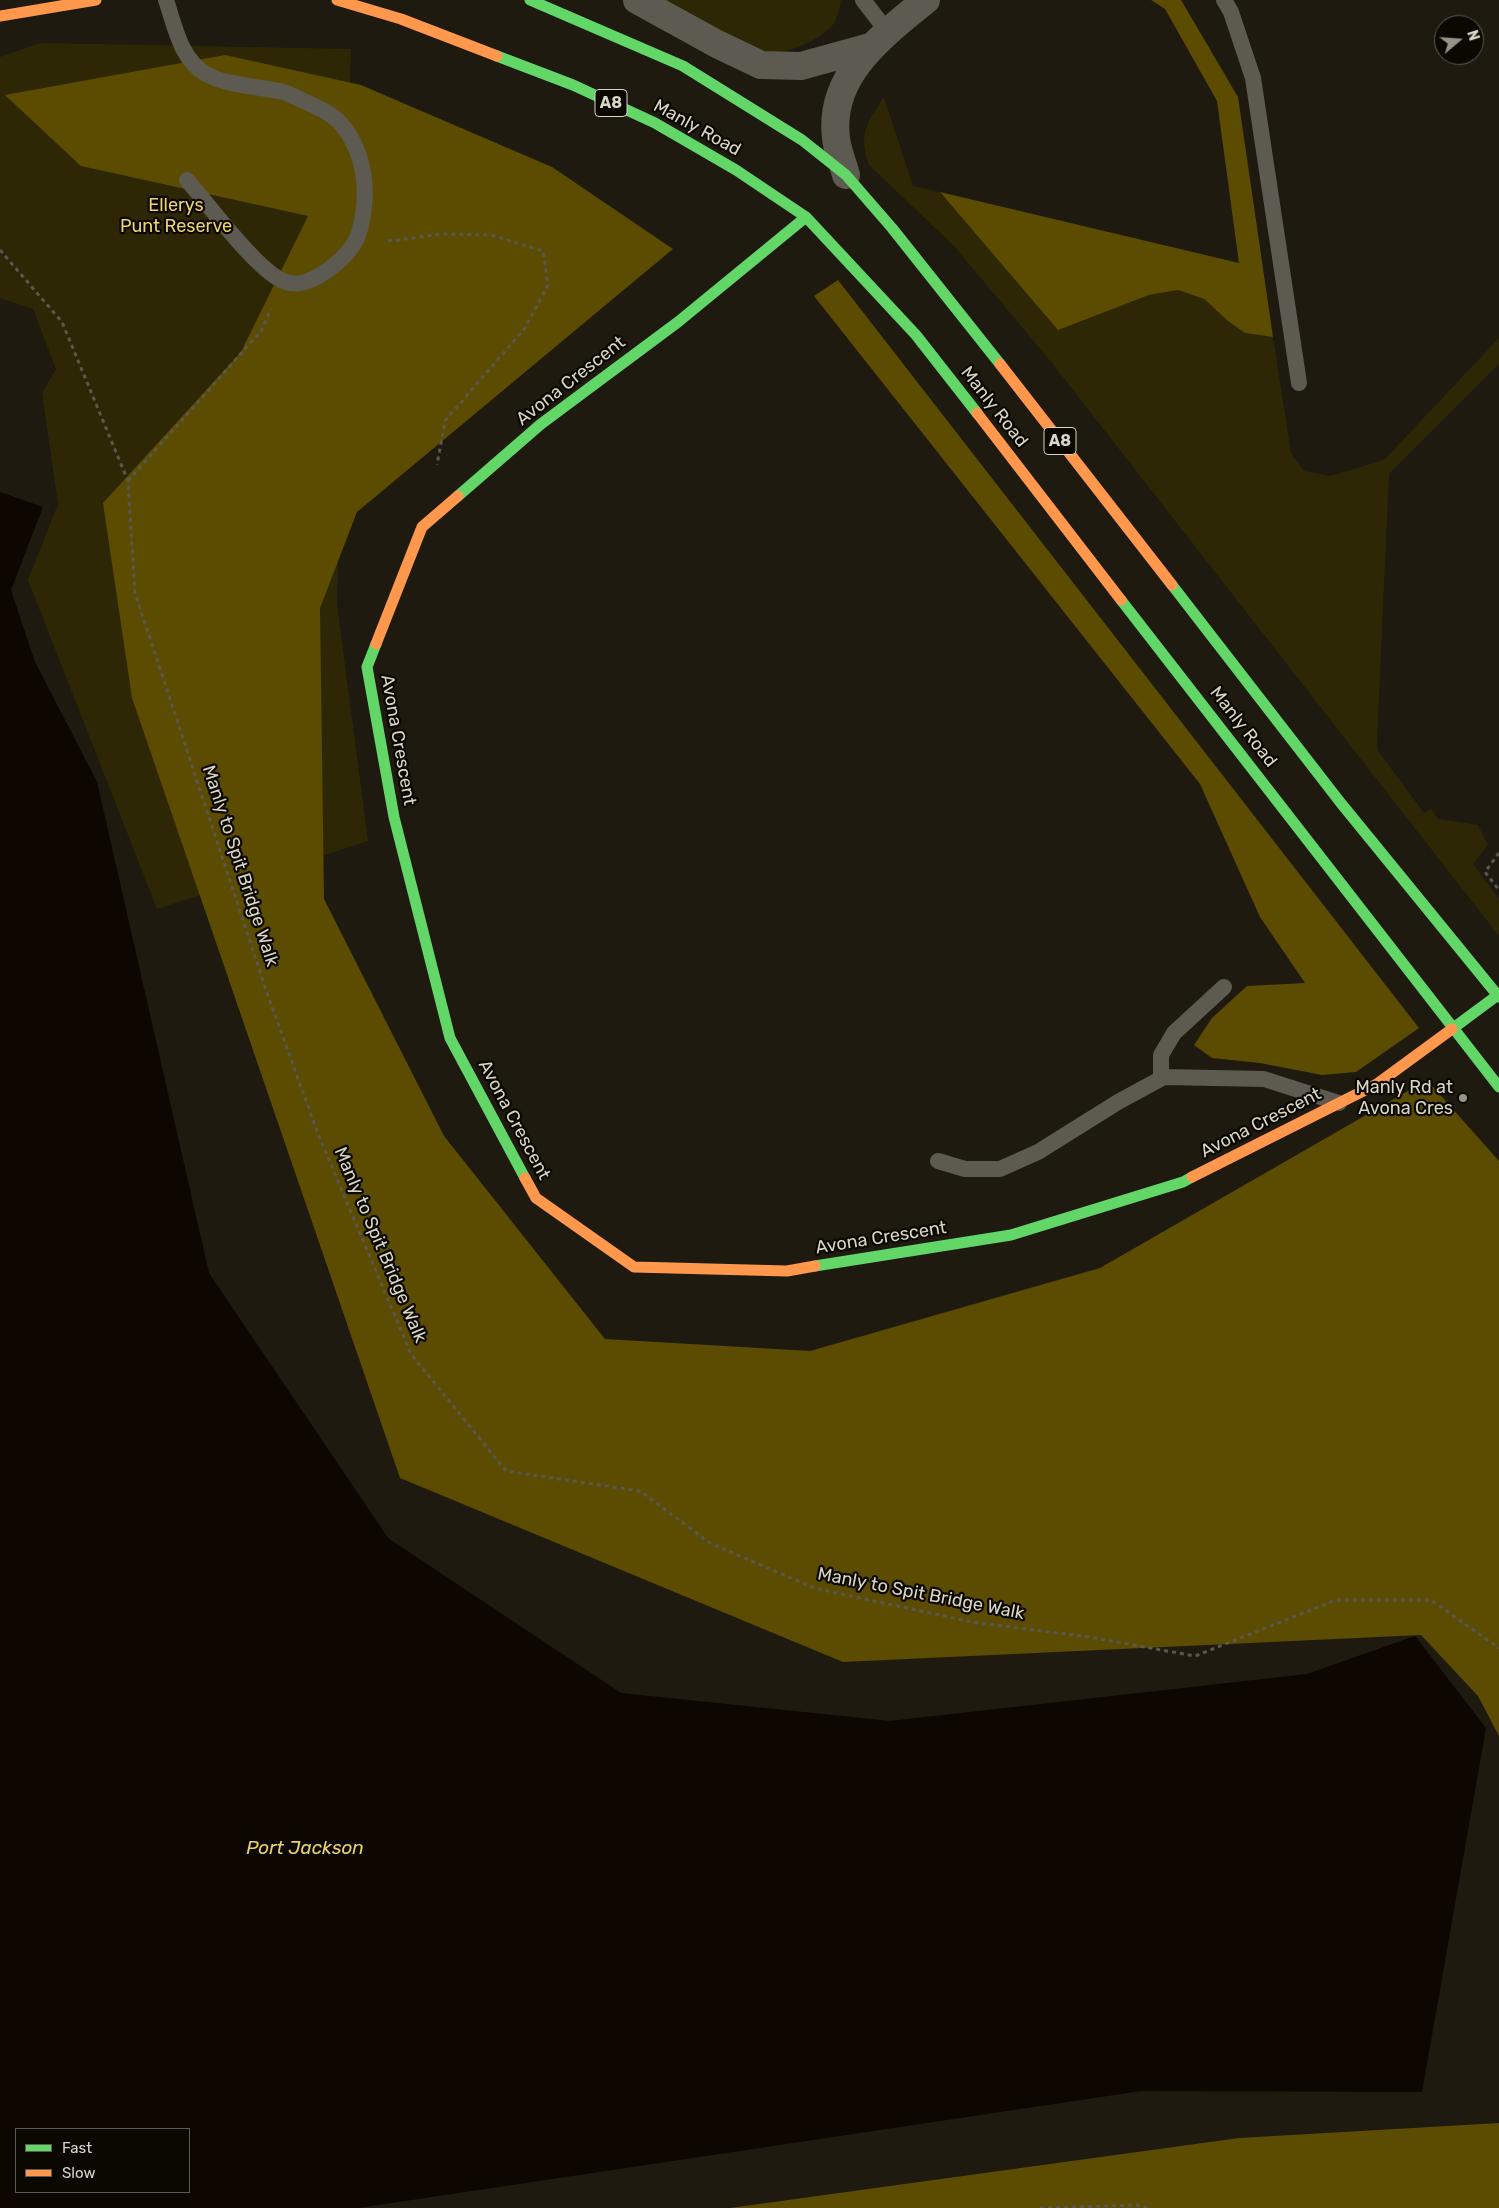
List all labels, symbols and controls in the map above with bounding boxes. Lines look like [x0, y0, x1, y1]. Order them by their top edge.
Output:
north arrow [1434, 15, 1484, 65]
text: N [1463, 28, 1482, 43]
road number: A8 [595, 90, 627, 116]
street label: Manly Road [650, 95, 744, 161]
park label: Ellerys Punt Reserve [120, 195, 232, 238]
street label: Avona Crescent [512, 332, 630, 430]
street label: Manly Road [956, 362, 1032, 452]
road number: A8 [1044, 428, 1076, 454]
street label: Avona Crescent [376, 673, 420, 807]
street label: Manly Road [1205, 682, 1281, 772]
street label: Manly to Spit Bridge Walk [197, 763, 283, 969]
street label: Avona Crescent [473, 1056, 555, 1184]
place label: Manly Rd at Avona Cres [1355, 1077, 1453, 1120]
street label: Avona Crescent [1197, 1083, 1325, 1163]
marker: Manly Rd at Avona Cres [1457, 1092, 1469, 1104]
street label: Manly to Spit Bridge Walk [329, 1144, 431, 1346]
street label: Avona Crescent [814, 1217, 948, 1259]
street label: Manly to Spit Bridge Walk [816, 1563, 1026, 1625]
water label: Port Jackson [246, 1838, 364, 1860]
legend [15, 2128, 190, 2193]
text: Fast [62, 2139, 92, 2157]
text: Slow [62, 2164, 95, 2182]

